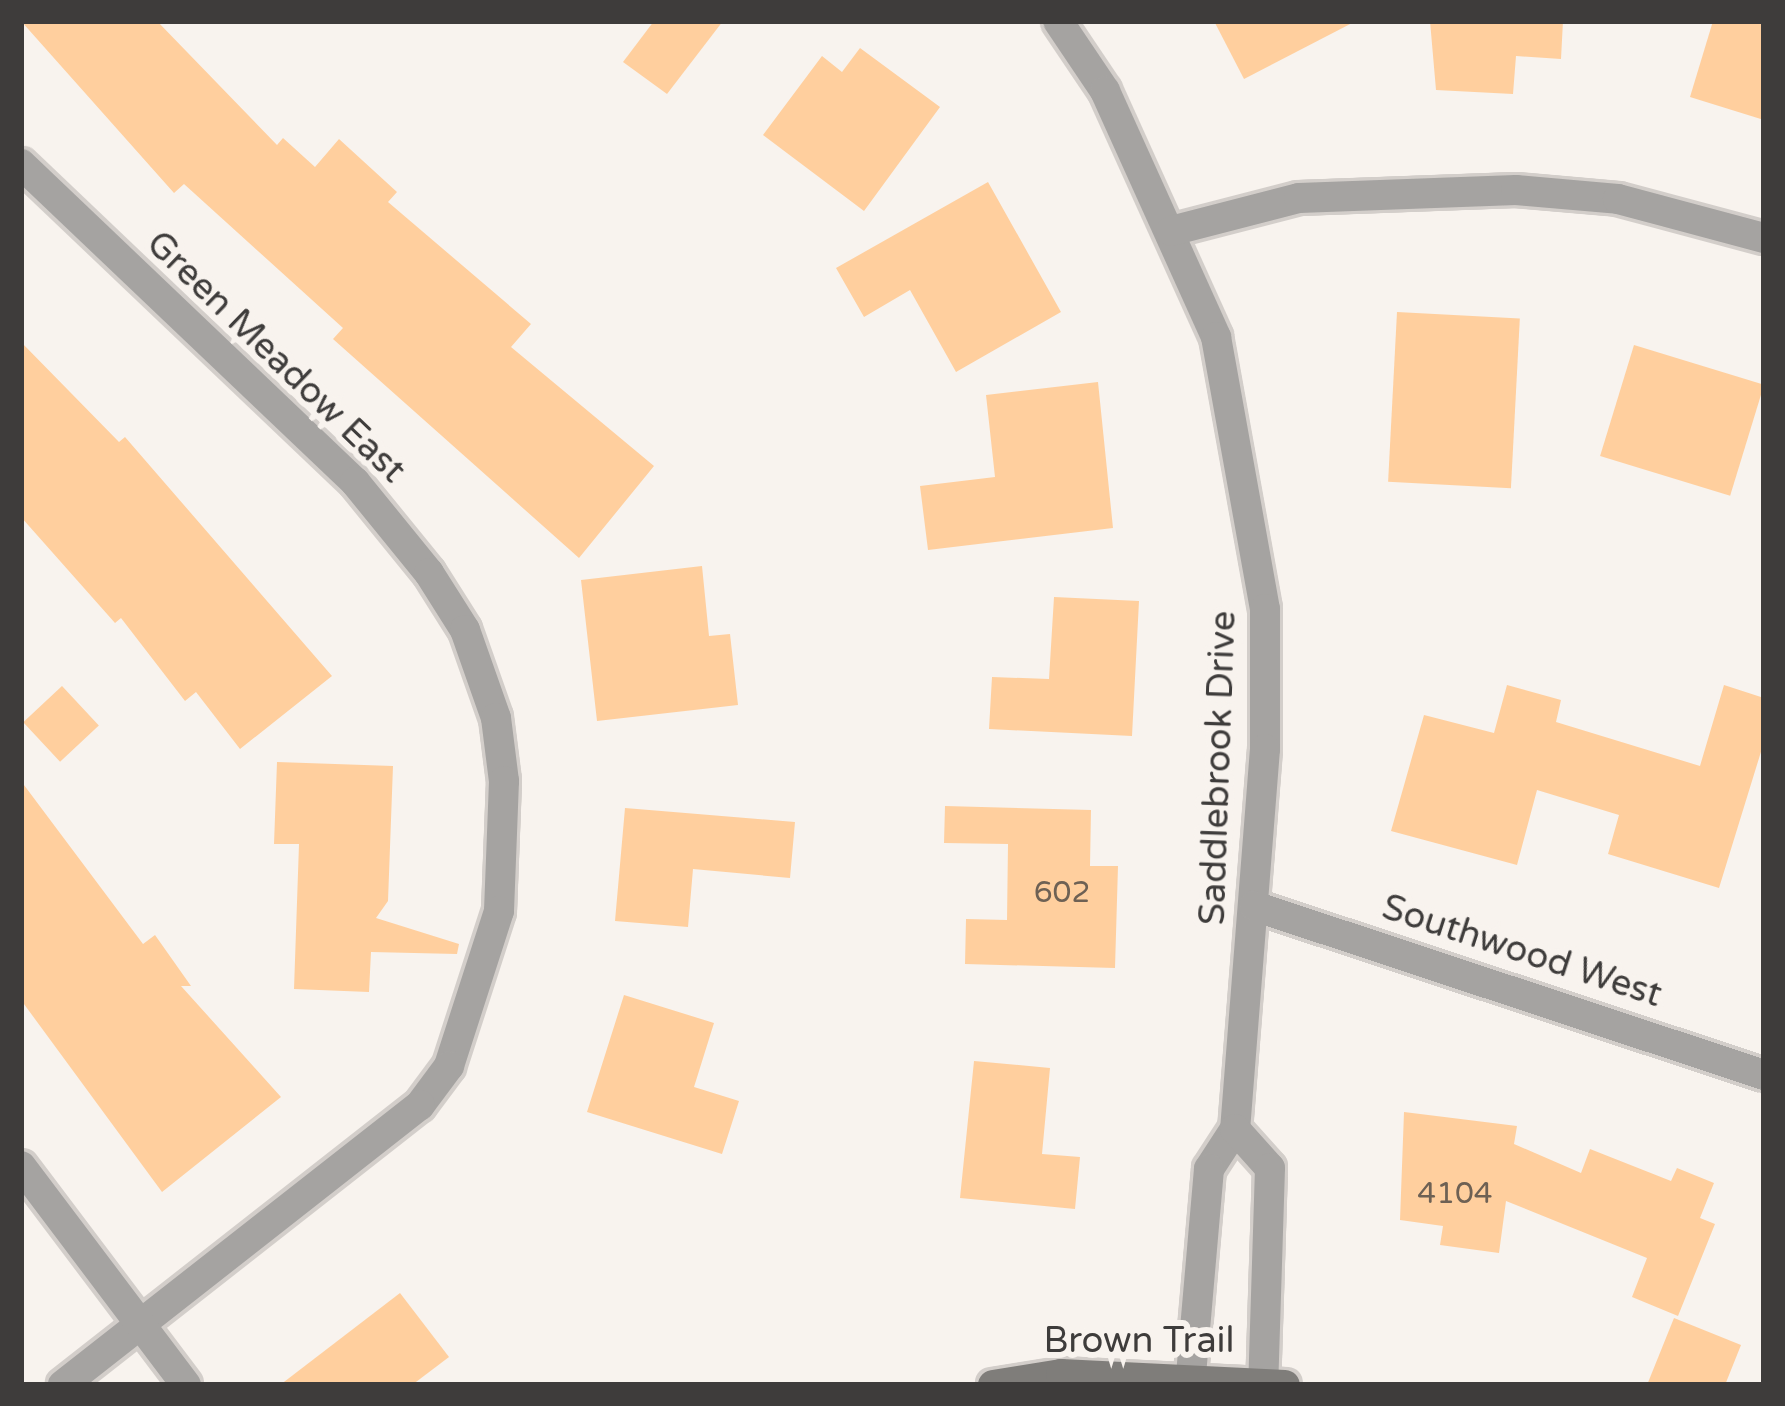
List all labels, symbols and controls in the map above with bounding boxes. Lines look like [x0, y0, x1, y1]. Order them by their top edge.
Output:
street label: Green Meadow East [137, 222, 415, 492]
street label: Saddlebrook Drive [1191, 610, 1245, 926]
house number: 602 [1034, 875, 1090, 911]
street label: Southwood West [1377, 885, 1667, 1017]
house number: 4104 [1417, 1176, 1493, 1212]
street label: Brown Trail [1043, 1319, 1235, 1363]

